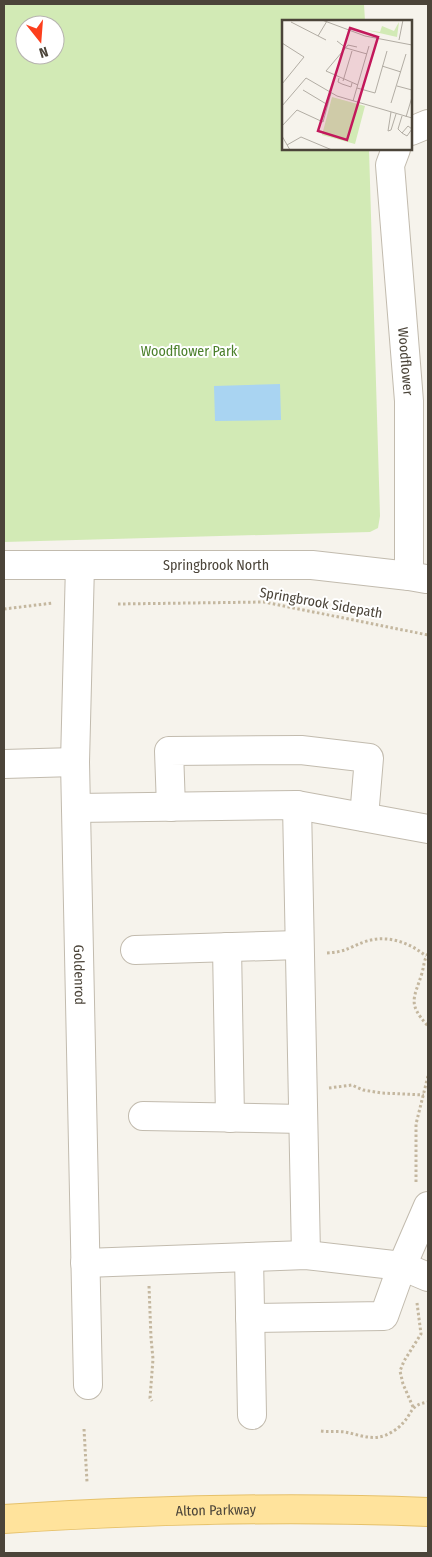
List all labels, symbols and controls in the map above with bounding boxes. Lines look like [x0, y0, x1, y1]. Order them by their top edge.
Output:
north arrow [15, 15, 65, 65]
inset map [282, 20, 412, 150]
text: N [37, 43, 50, 61]
street label: Woodflower [395, 326, 417, 396]
park label: Woodflower Park [141, 343, 238, 360]
street label: Springbrook North [163, 557, 269, 574]
street label: Springbrook Sidepath [258, 584, 384, 622]
street label: Goldenrod [70, 945, 89, 1005]
street label: Alton Parkway [175, 1501, 257, 1519]

